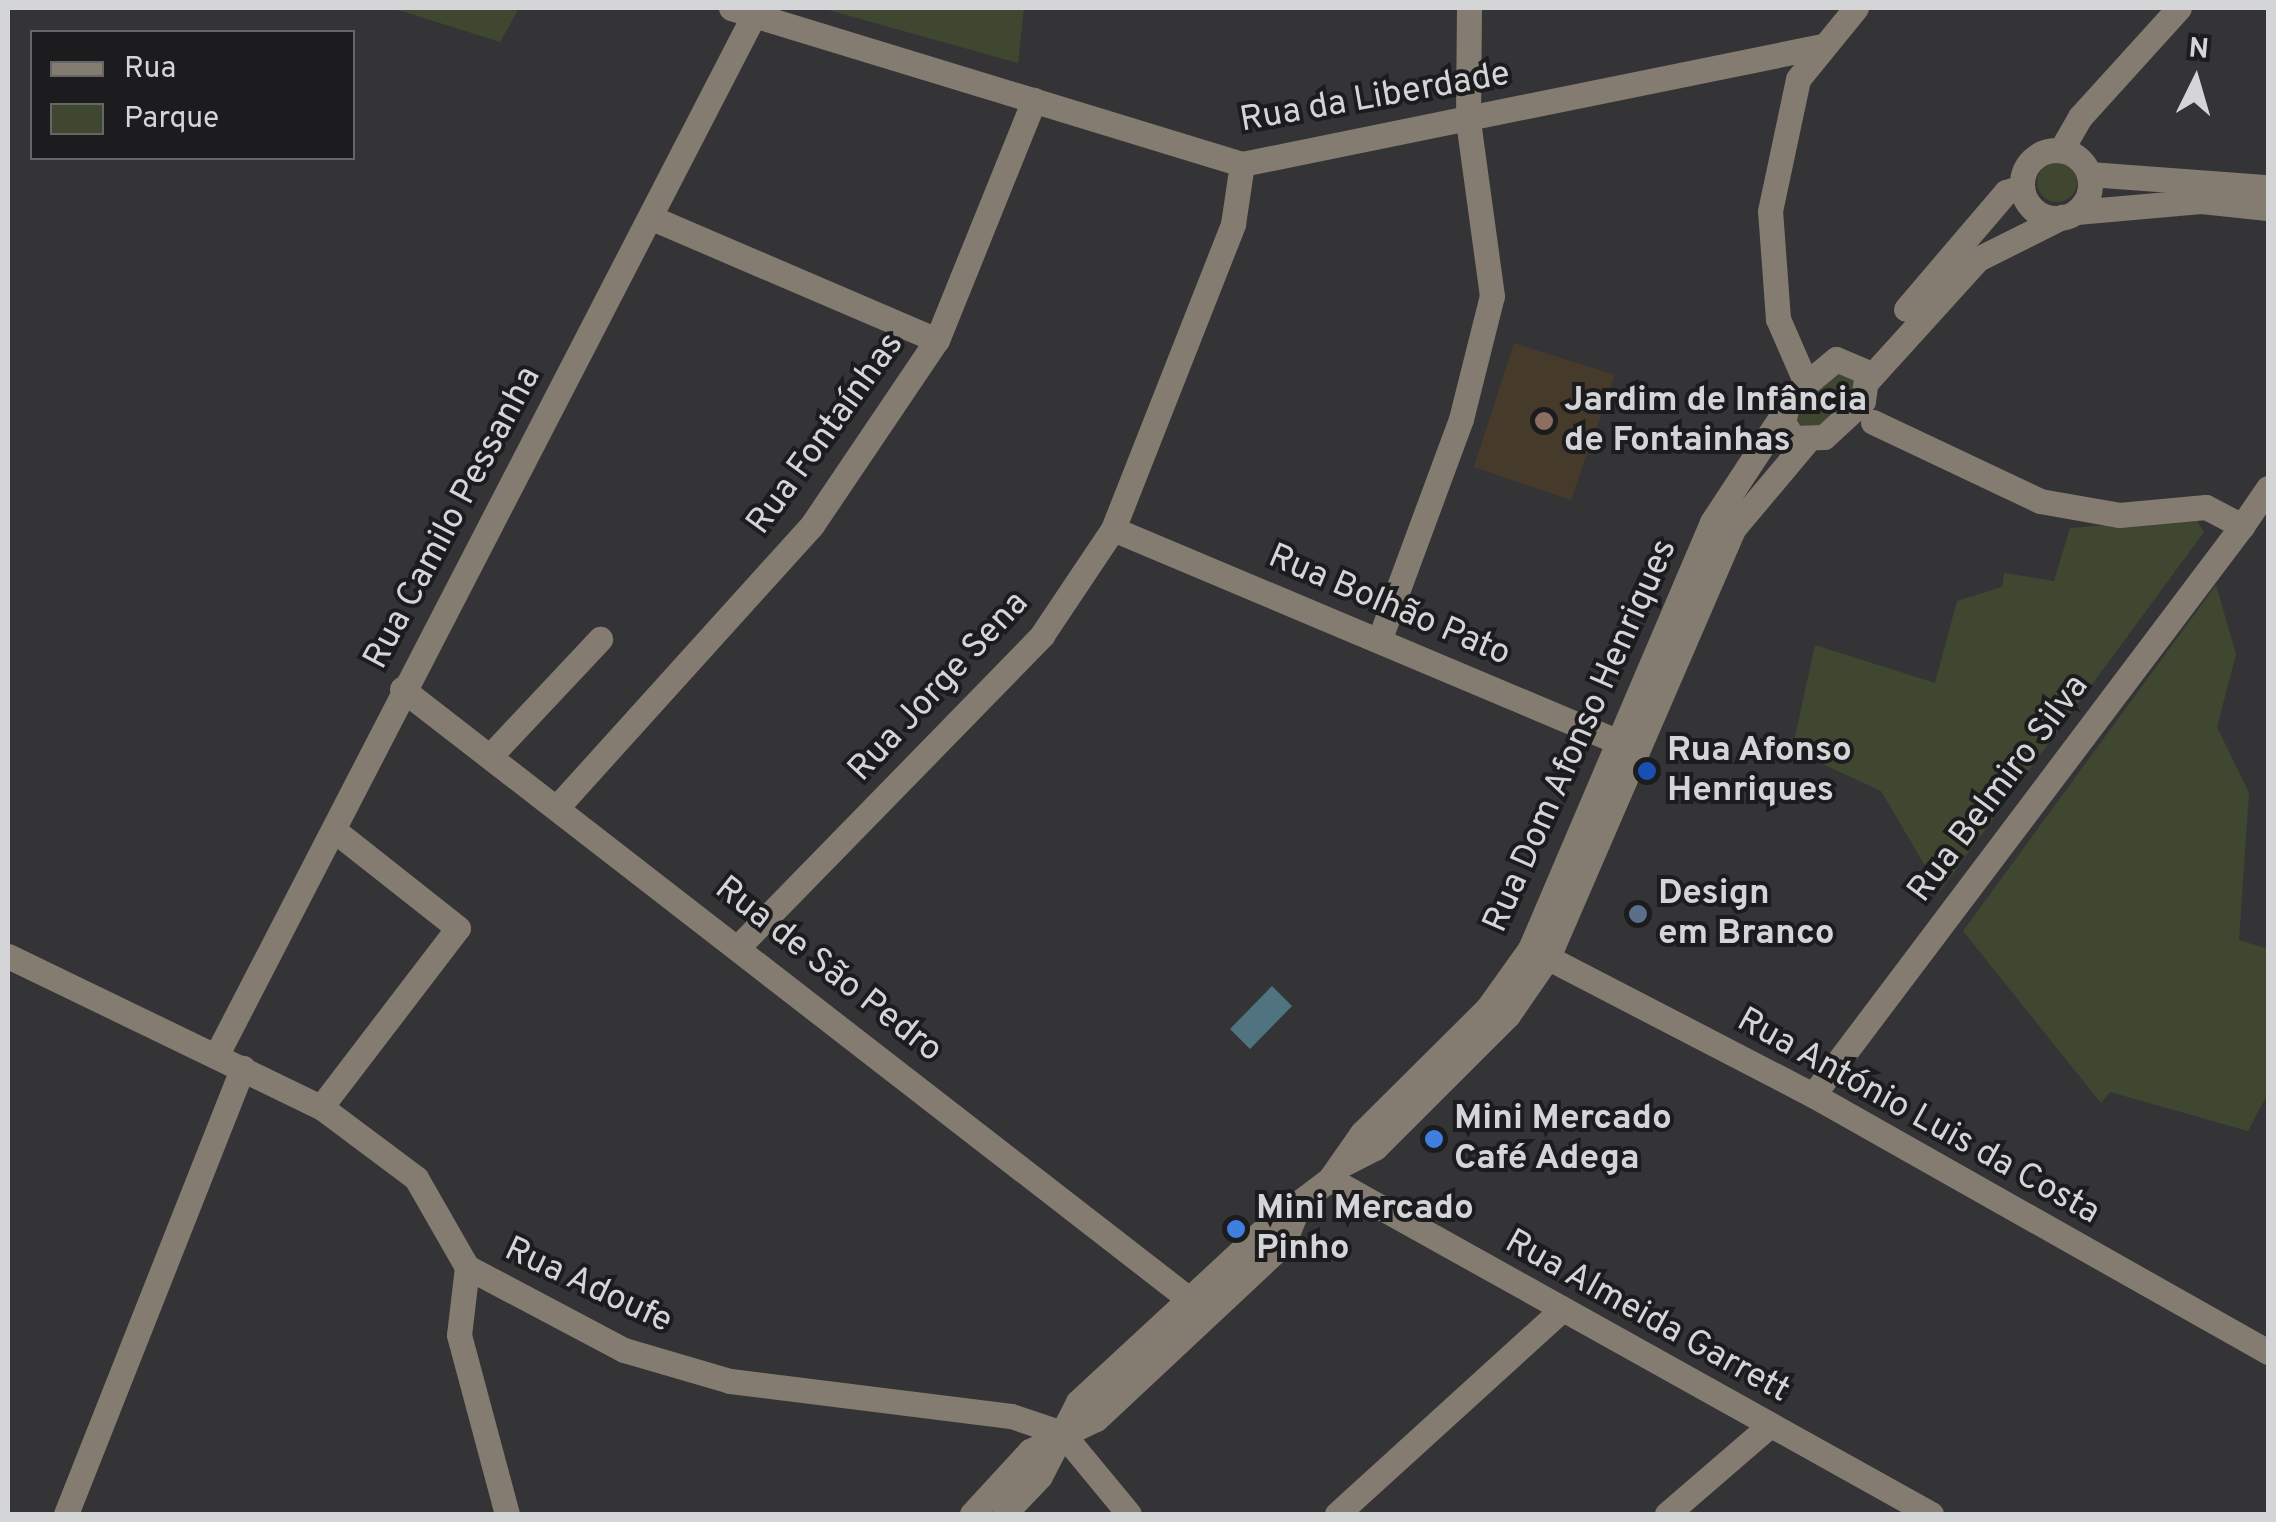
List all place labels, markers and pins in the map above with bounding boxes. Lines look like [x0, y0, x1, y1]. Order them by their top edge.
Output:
place label: Jardim de Infância de Fontainhas [1564, 380, 1867, 462]
marker: Jardim de Infância de Fontainhas [1533, 410, 1555, 432]
place label: Rua Afonso Henriques [1667, 730, 1853, 812]
marker: Rua Afonso Henriques [1636, 760, 1658, 782]
place label: Design em Branco [1658, 873, 1835, 955]
marker: Design em Branco [1627, 903, 1649, 925]
place label: Mini Mercado Café Adega [1454, 1098, 1672, 1180]
marker: Mini Mercado Café Adega [1423, 1128, 1445, 1150]
place label: Mini Mercado Pinho [1256, 1188, 1474, 1270]
marker: Mini Mercado Pinho [1225, 1218, 1247, 1240]

